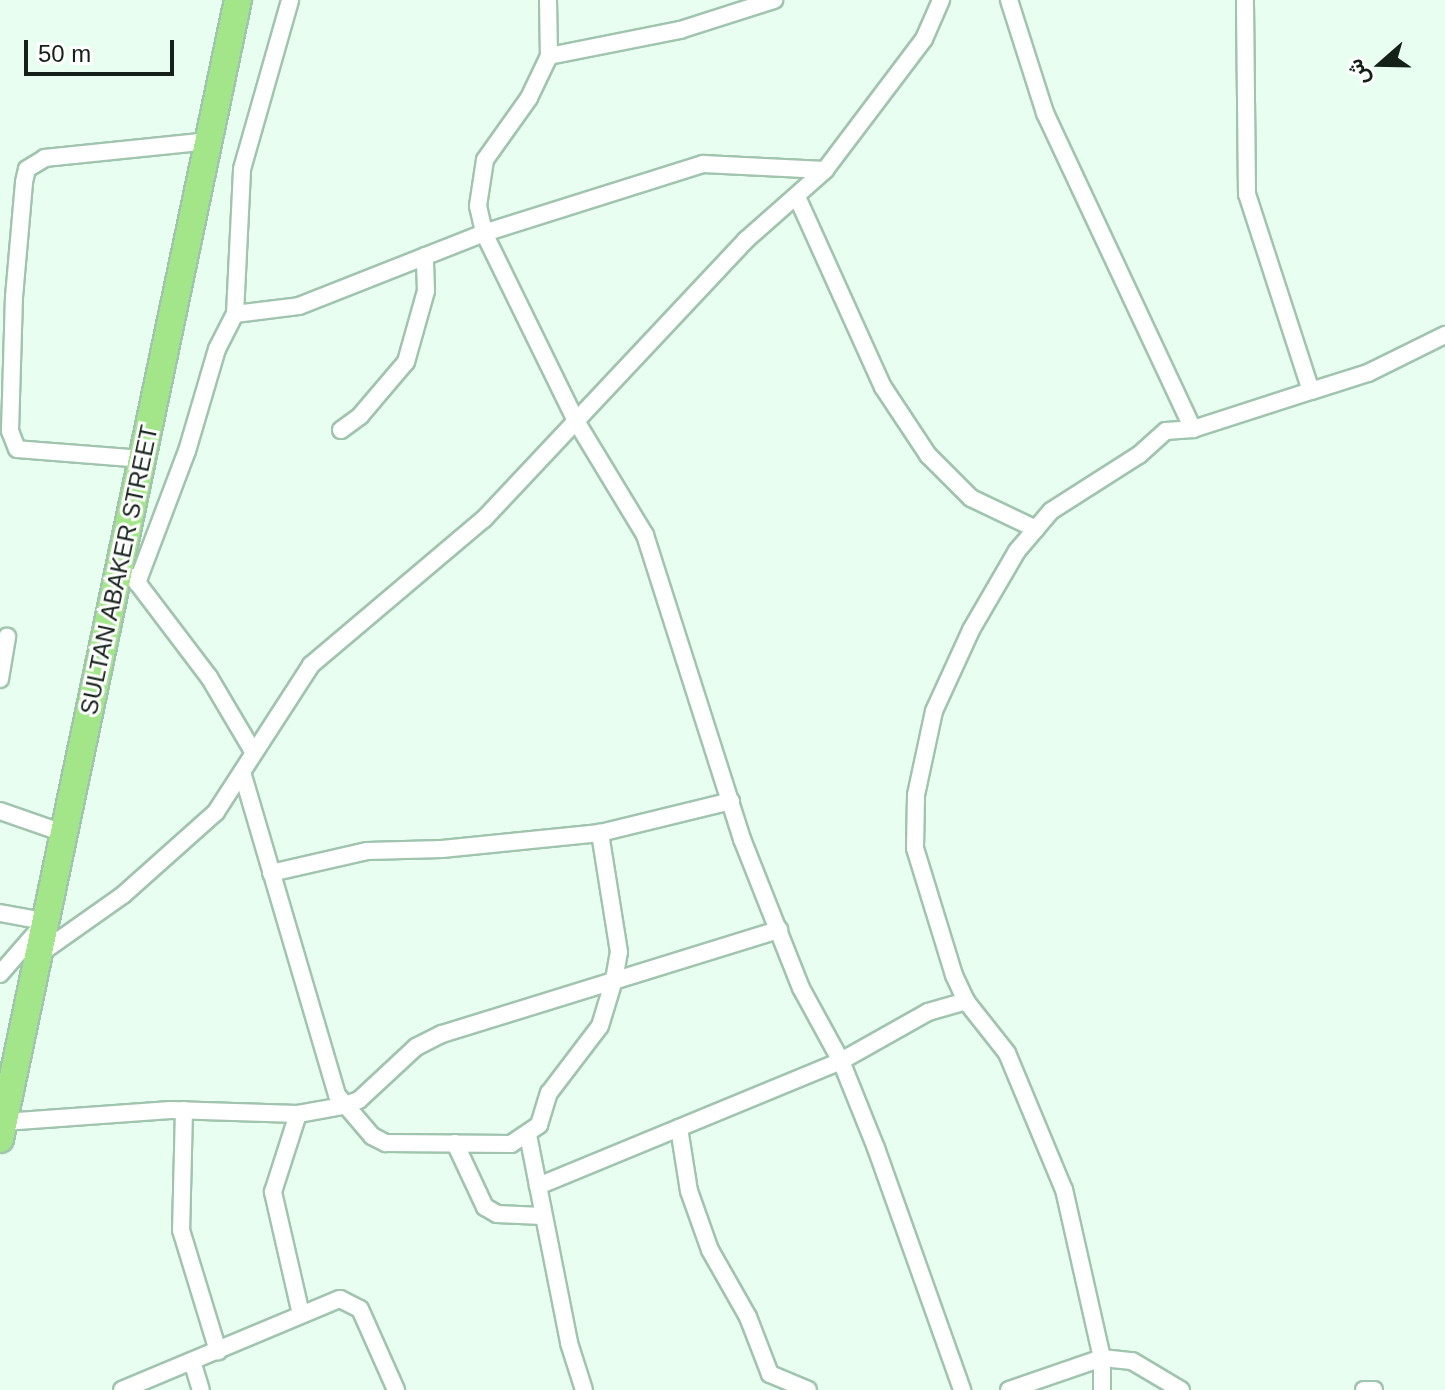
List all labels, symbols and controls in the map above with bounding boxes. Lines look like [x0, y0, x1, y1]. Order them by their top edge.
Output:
scale bar [28, 24, 178, 74]
north arrow [1341, 24, 1421, 104]
text: 50 m [38, 40, 91, 67]
text: ش [1342, 56, 1374, 89]
street label: SULTAN ABAKER STREET [74, 422, 164, 718]

